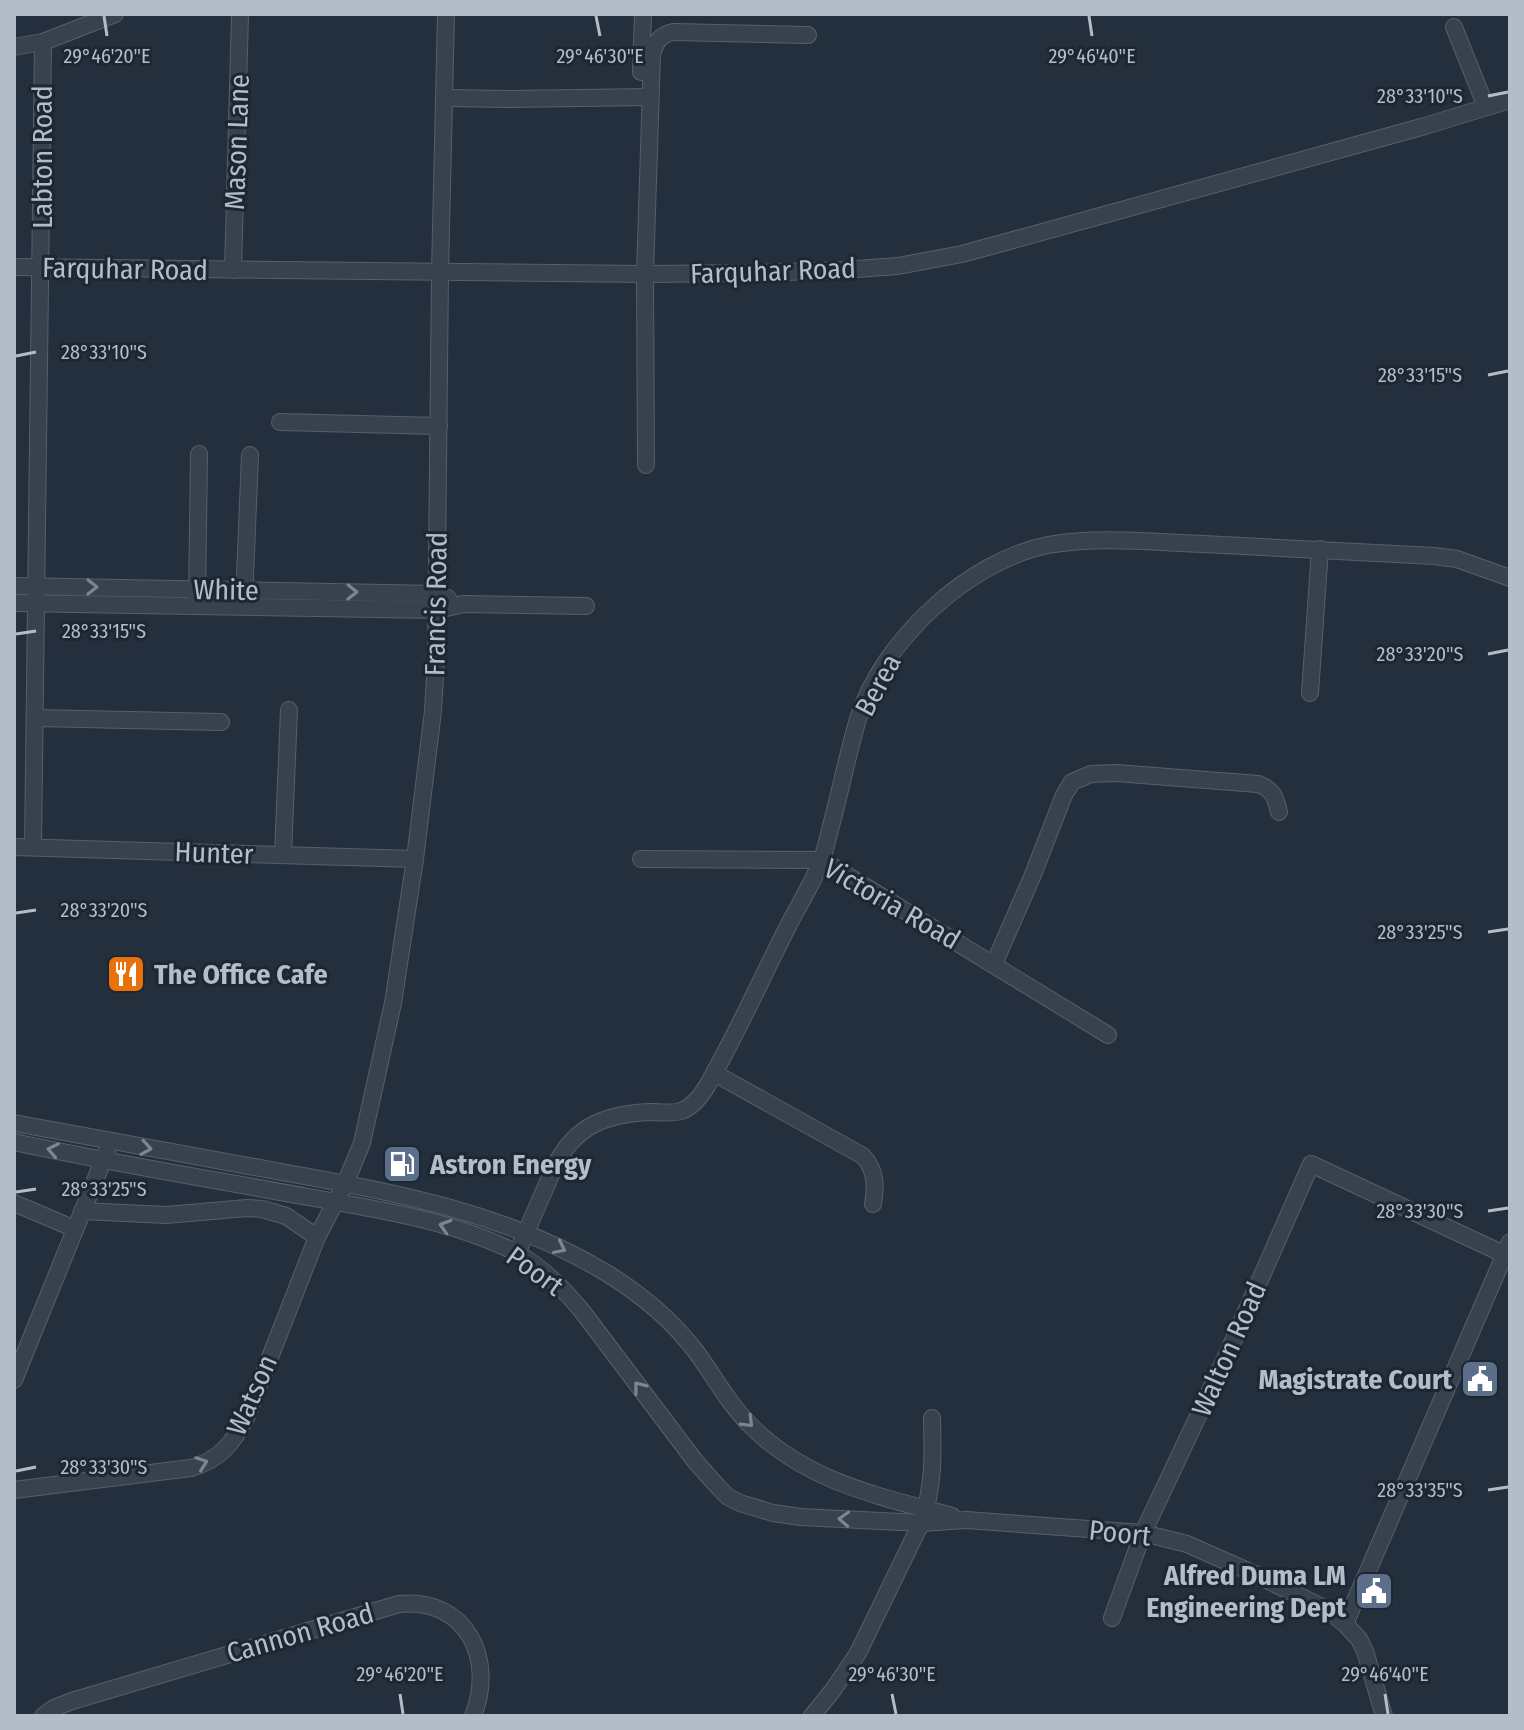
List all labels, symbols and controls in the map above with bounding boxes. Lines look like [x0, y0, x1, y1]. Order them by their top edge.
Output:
text: 29°46'20"E [64, 44, 151, 68]
text: 29°46'30"E [556, 44, 644, 68]
text: 29°46'40"E [1048, 44, 1136, 68]
street label: Mason Lane [218, 73, 256, 211]
text: 28°33'10"S [1377, 84, 1463, 108]
street label: Labton Road [26, 85, 59, 229]
street label: Farquhar Road [42, 251, 208, 287]
street label: Farquhar Road [690, 252, 856, 290]
text: 28°33'10"S [61, 340, 147, 364]
text: 28°33'15"S [1378, 363, 1462, 387]
street label: Francis Road [418, 532, 454, 676]
street label: White [193, 573, 259, 607]
one-way arrow [86, 578, 99, 596]
one-way arrow [346, 584, 359, 601]
text: 28°33'15"S [62, 619, 146, 643]
text: 28°33'20"S [1377, 642, 1463, 666]
street label: Berea [848, 648, 908, 722]
street label: Hunter [174, 835, 254, 871]
street label: Victoria Road [818, 852, 966, 956]
text: 28°33'20"S [61, 898, 147, 922]
text: 28°33'25"S [1377, 920, 1463, 944]
restaurant icon: The Office Cafe [105, 953, 147, 995]
place label: The Office Cafe [154, 958, 328, 991]
one-way arrow [139, 1138, 153, 1155]
one-way arrow [46, 1142, 59, 1159]
fuel station icon: Astron Energy [381, 1143, 423, 1185]
place label: Astron Energy [429, 1148, 592, 1181]
text: 28°33'25"S [61, 1177, 147, 1201]
text: 28°33'30"S [1377, 1199, 1464, 1223]
one-way arrow [439, 1219, 452, 1235]
one-way arrow [552, 1238, 567, 1254]
street label: Poort [500, 1239, 571, 1303]
street label: Walton Road [1185, 1277, 1273, 1421]
street label: Watson [220, 1350, 284, 1440]
public building icon: Magistrate Court [1459, 1358, 1501, 1400]
place label: Magistrate Court [1258, 1363, 1453, 1396]
one-way arrow [635, 1381, 649, 1396]
one-way arrow [739, 1413, 753, 1427]
text: 28°33'30"S [61, 1455, 148, 1479]
one-way arrow [194, 1457, 208, 1473]
text: 28°33'35"S [1377, 1478, 1463, 1502]
one-way arrow [837, 1511, 850, 1528]
street label: Poort [1087, 1513, 1153, 1553]
place label: Alfred Duma LM Engineering Dept [1146, 1559, 1347, 1624]
public building icon: Alfred Duma LM Engineering Dept [1353, 1570, 1395, 1612]
street label: Cannon Road [223, 1596, 377, 1670]
text: 29°46'20"E [357, 1662, 444, 1686]
text: 29°46'30"E [848, 1662, 936, 1686]
text: 29°46'40"E [1341, 1662, 1429, 1686]

